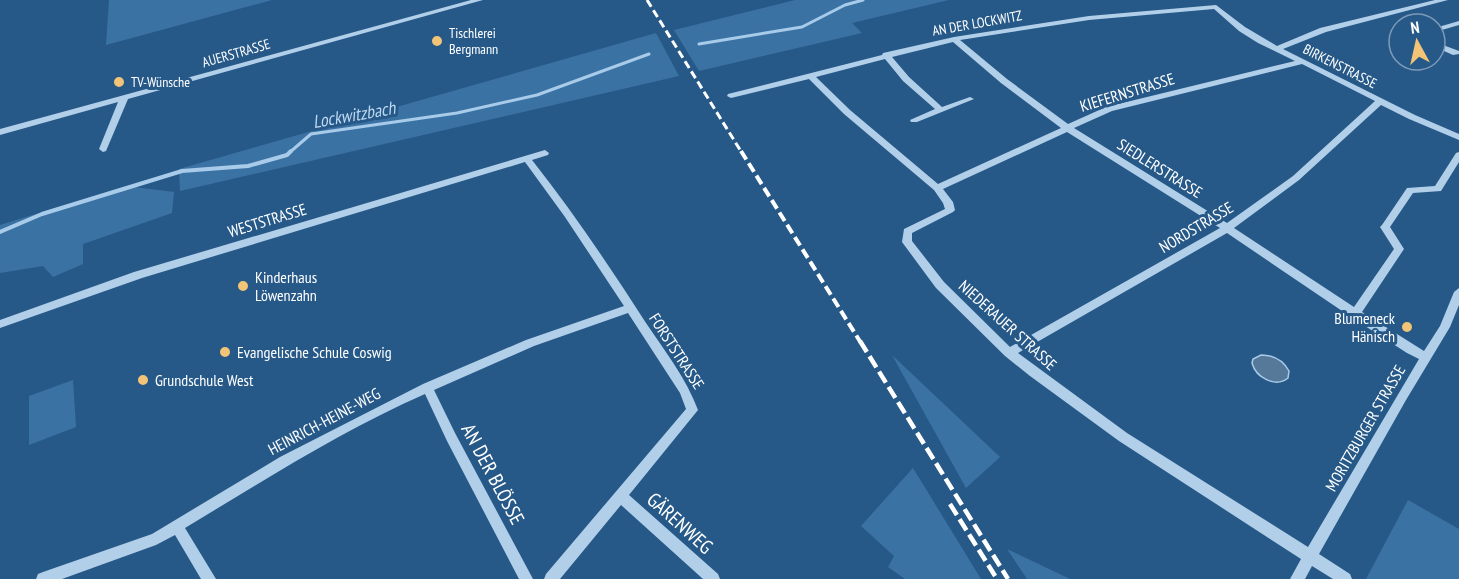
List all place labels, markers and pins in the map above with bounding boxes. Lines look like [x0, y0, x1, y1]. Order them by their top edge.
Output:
place label: Tischlerei Bergmann [449, 24, 498, 58]
marker: Tischlerei Bergmann [430, 34, 444, 48]
place label: TV-Wünsche [131, 73, 190, 91]
marker: TV-Wünsche [112, 75, 126, 89]
place label: Kinderhaus Löwenzahn [255, 267, 317, 305]
marker: Kinderhaus Löwenzahn [236, 279, 250, 293]
place label: Blumeneck Hänisch [1334, 308, 1396, 346]
marker: Blumeneck Hänisch [1400, 320, 1414, 334]
place label: Evangelische Schule Coswig [237, 342, 392, 362]
marker: Evangelische Schule Coswig [218, 345, 232, 359]
place label: Grundschule West [155, 370, 254, 390]
marker: Grundschule West [136, 373, 150, 387]

